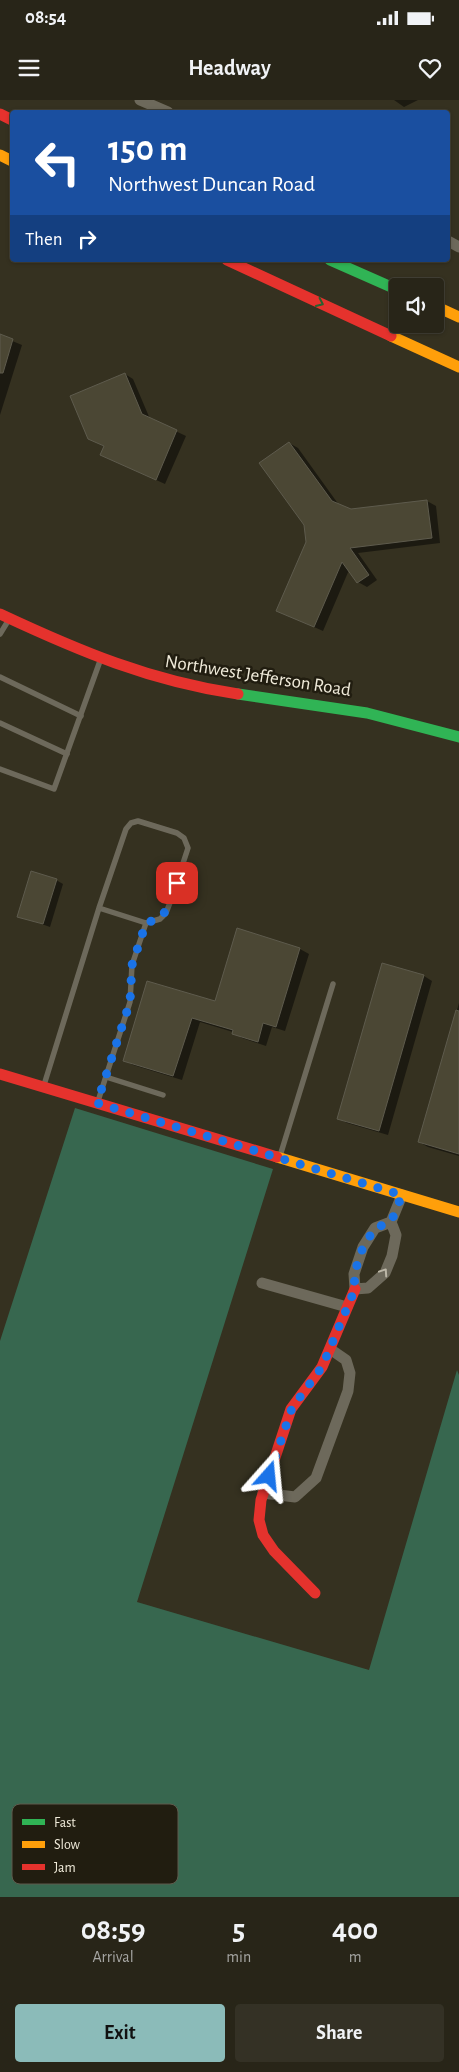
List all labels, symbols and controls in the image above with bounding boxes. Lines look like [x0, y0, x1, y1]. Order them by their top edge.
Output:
text: 08:54 [25, 8, 66, 27]
icon: menu [15, 54, 43, 82]
icon: heart [416, 54, 444, 82]
text: Headway [188, 57, 271, 79]
icon: left [25, 130, 90, 195]
text: 150 m [108, 132, 188, 167]
text: Northwest Duncan Road [108, 173, 315, 195]
icon: right [73, 225, 101, 253]
text: Then [25, 230, 63, 249]
map controls [389, 278, 444, 333]
button: sound [389, 278, 444, 333]
one-way arrow [315, 296, 324, 307]
street label: Northwest Jefferson Road [164, 652, 353, 700]
pin [156, 862, 198, 904]
icon: arrive [163, 869, 191, 897]
one-way arrow [377, 1268, 387, 1277]
position arrow [242, 1449, 294, 1501]
legend [12, 1804, 178, 1884]
text: Fast [54, 1816, 76, 1830]
text: Slow [54, 1838, 81, 1852]
text: Jam [54, 1861, 76, 1875]
text: 08:59 [81, 1915, 145, 1945]
text: 5 [232, 1915, 245, 1945]
text: 400 [332, 1915, 378, 1945]
text: Arrival [93, 1949, 134, 1965]
text: min [226, 1949, 251, 1965]
text: m [349, 1949, 361, 1965]
button: Exit [15, 2004, 225, 2062]
button: Share [235, 2004, 444, 2062]

